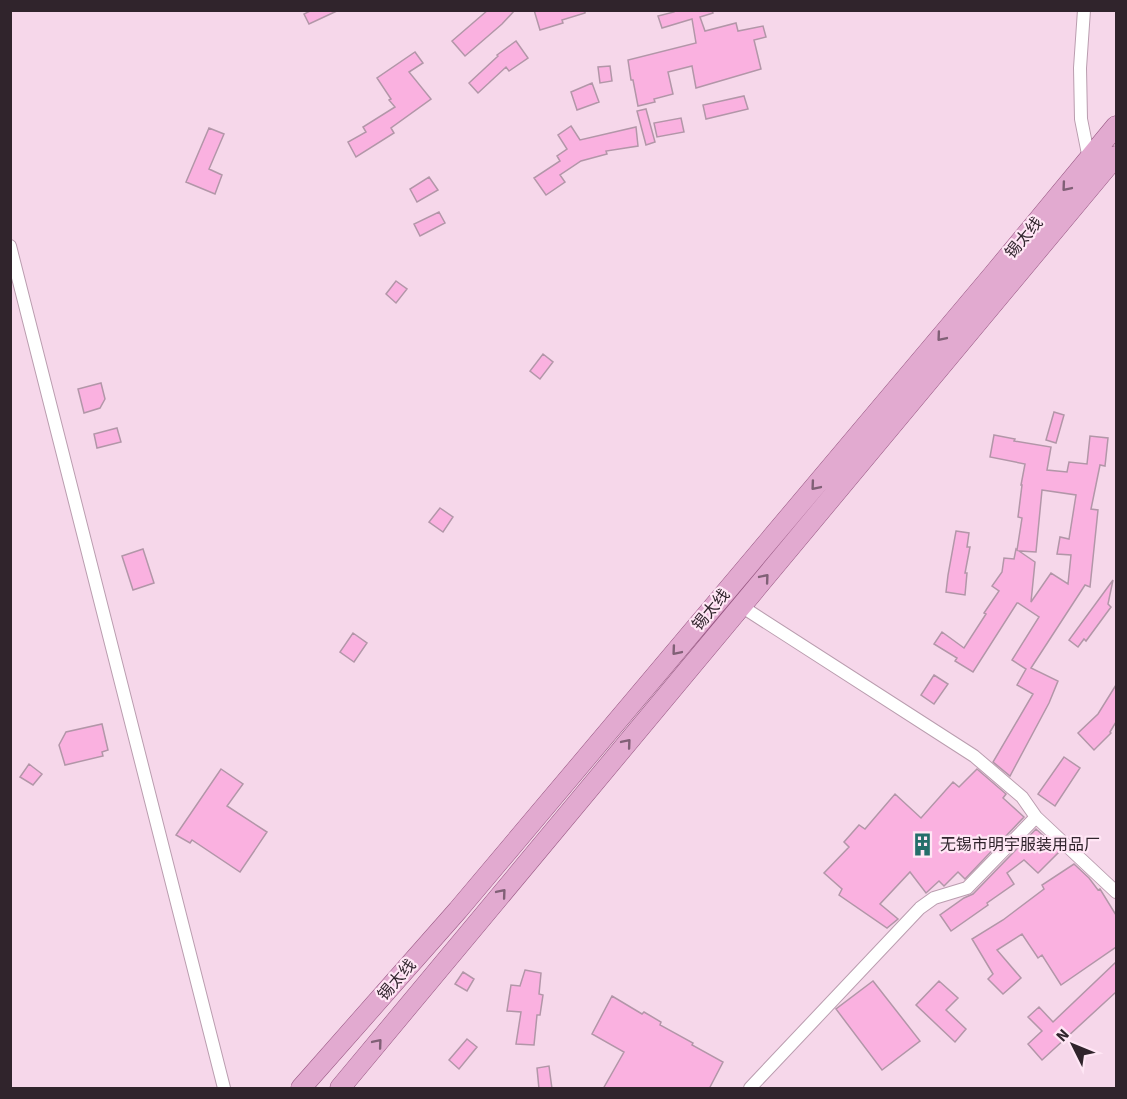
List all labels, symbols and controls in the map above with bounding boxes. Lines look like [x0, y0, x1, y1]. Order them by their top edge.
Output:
one-way arrow [1062, 180, 1073, 191]
street label: 锡太线 [1000, 213, 1048, 263]
one-way arrow [937, 330, 948, 341]
one-way arrow [812, 479, 823, 490]
one-way arrow [758, 574, 769, 585]
street label: 锡太线 [687, 585, 735, 635]
one-way arrow [672, 644, 683, 655]
one-way arrow [620, 739, 631, 750]
building icon: 无锡市明宇服装用品厂 [909, 832, 935, 858]
place label: 无锡市明宇服装用品厂 [940, 834, 1100, 856]
one-way arrow [495, 889, 506, 900]
street label: 锡太线 [373, 955, 421, 1005]
north arrow [1043, 1015, 1103, 1075]
text: N [1051, 1024, 1074, 1047]
one-way arrow [370, 1039, 381, 1050]

